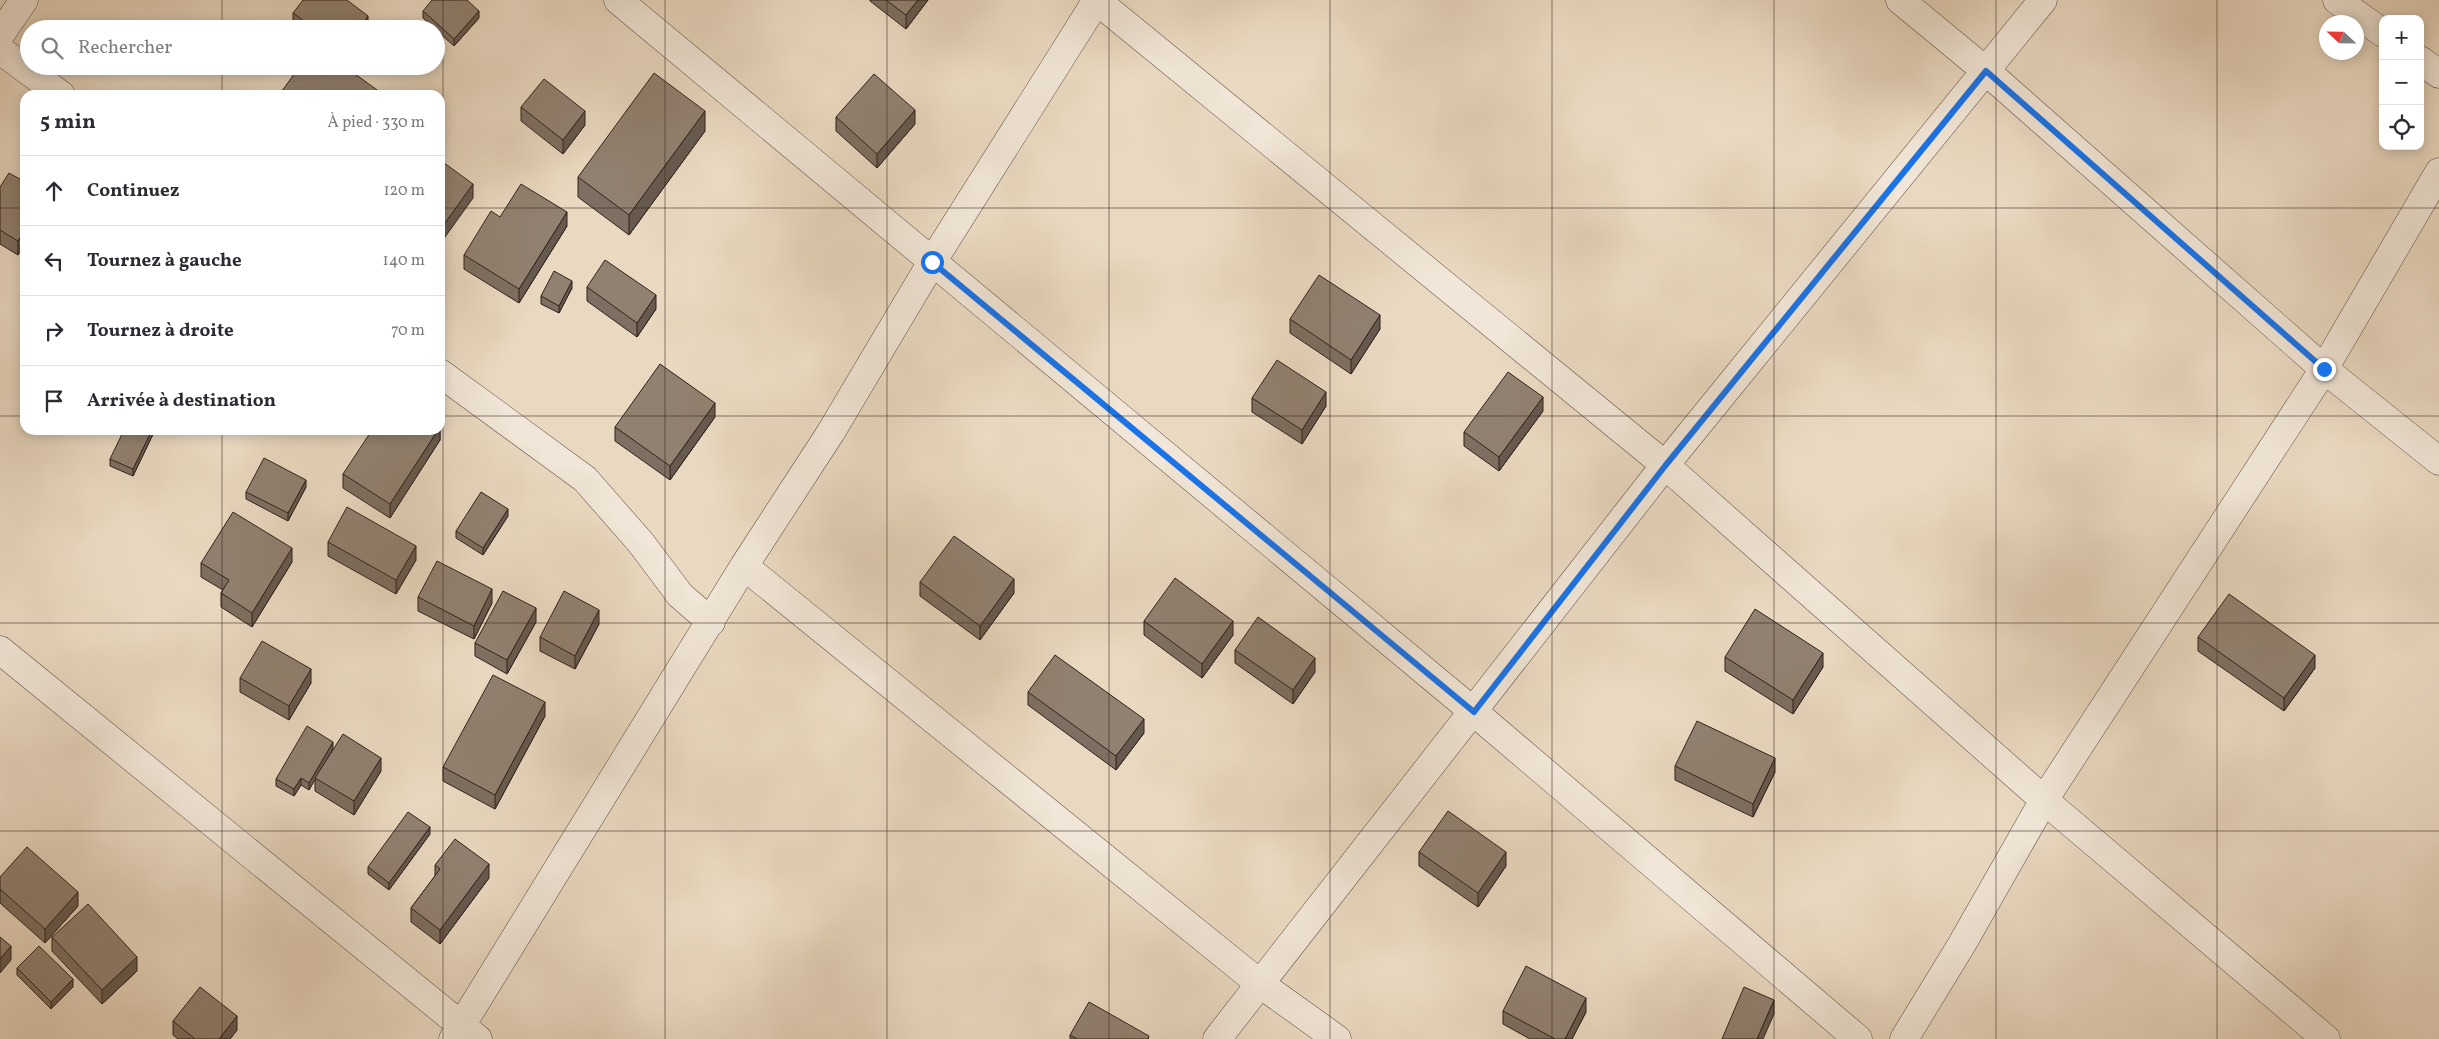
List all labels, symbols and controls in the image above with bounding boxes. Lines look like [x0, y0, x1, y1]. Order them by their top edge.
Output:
north arrow [2319, 15, 2364, 60]
map controls [2379, 15, 2424, 150]
button: + [2379, 15, 2424, 60]
search box [20, 20, 445, 75]
icon: search [38, 34, 66, 62]
text: Rechercher [78, 35, 172, 61]
button: − [2379, 60, 2424, 105]
button: locate [2379, 105, 2424, 150]
text: 5 min [40, 108, 96, 137]
text: À pied · 330 m [327, 112, 425, 134]
icon: ahead [40, 177, 68, 205]
text: Continuez [87, 178, 179, 204]
text: 120 m [383, 180, 425, 202]
icon: left [40, 247, 68, 275]
text: Tournez à gauche [87, 248, 242, 274]
text: 140 m [383, 250, 425, 272]
route start [921, 251, 944, 274]
icon: right [40, 317, 68, 345]
text: Tournez à droite [87, 318, 234, 344]
text: 70 m [391, 320, 425, 342]
route end [2313, 358, 2336, 381]
icon: arrive [40, 387, 68, 415]
text: Arrivée à destination [87, 388, 276, 414]

